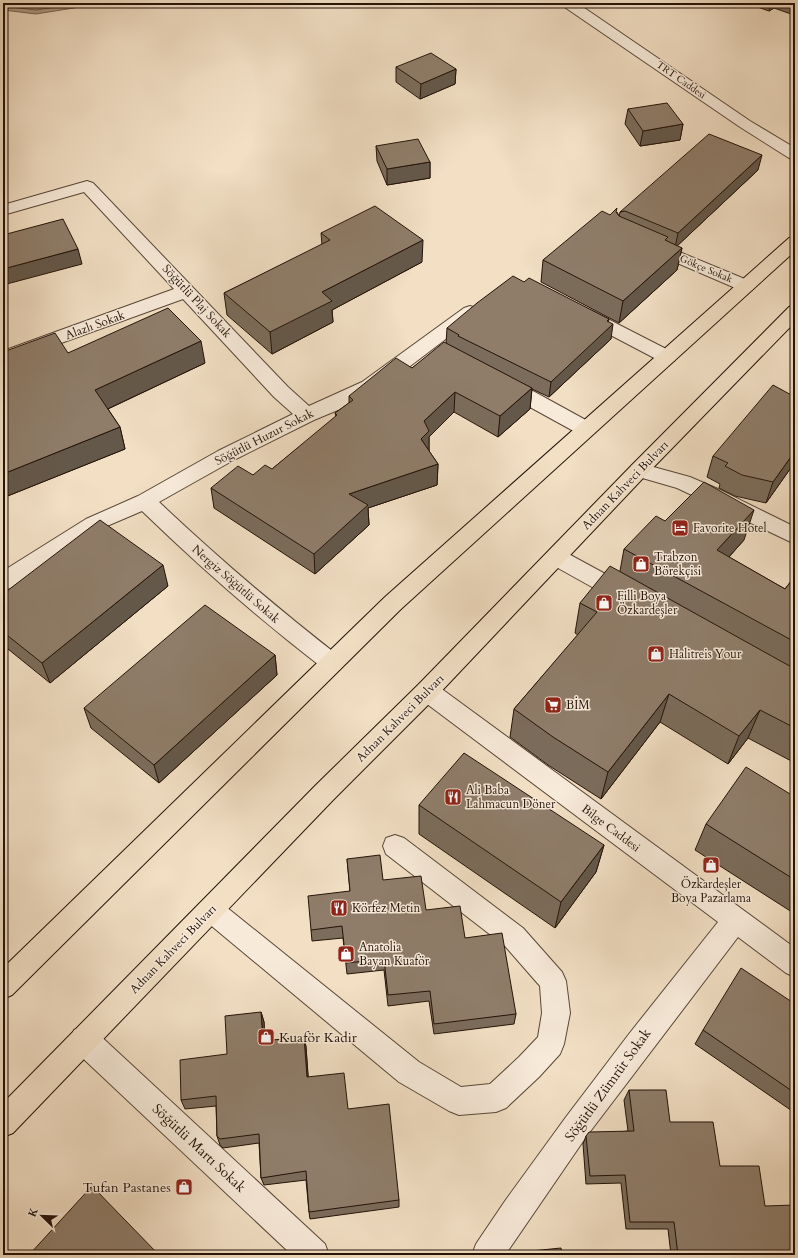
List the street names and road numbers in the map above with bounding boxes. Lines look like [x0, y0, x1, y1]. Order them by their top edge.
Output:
street label: TRT Caddesi [653, 58, 709, 102]
street label: Gökçe Sokak [678, 252, 735, 287]
street label: Söğütlü Plaj Sokak [159, 261, 236, 342]
street label: Alazlı Sokak [63, 307, 128, 343]
street label: Söğütlü Huzur Sokak [212, 405, 317, 469]
street label: Adnan Kahveci Bulvarı [578, 437, 672, 533]
street label: Nergiz Söğütlü Sokak [189, 541, 284, 627]
street label: Adnan Kahveci Bulvarı [353, 670, 448, 765]
street label: Bilge Caddesi [578, 801, 644, 856]
street label: Adnan Kahveci Bulvarı [126, 901, 220, 997]
street label: Söğütlü Zümrüt Sokak [560, 1024, 656, 1145]
street label: Söğütlü Martı Sokak [148, 1100, 250, 1197]

